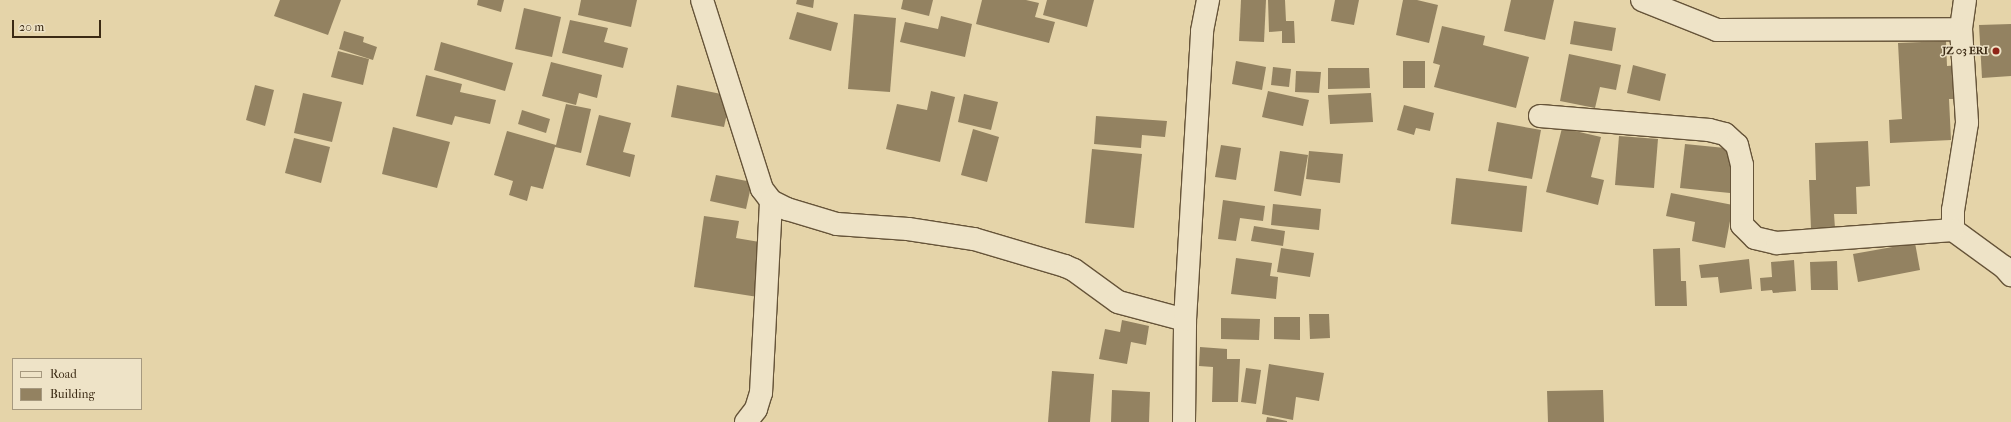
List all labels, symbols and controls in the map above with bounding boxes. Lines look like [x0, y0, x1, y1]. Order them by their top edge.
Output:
scale bar [14, 12, 103, 38]
text: 20 m [19, 20, 44, 34]
place label: JZ 03 ERI [1942, 44, 1988, 58]
marker: JZ 03 ERI [1991, 46, 2001, 56]
legend [12, 358, 142, 410]
text: Road [50, 367, 77, 381]
text: Building [50, 387, 95, 401]

